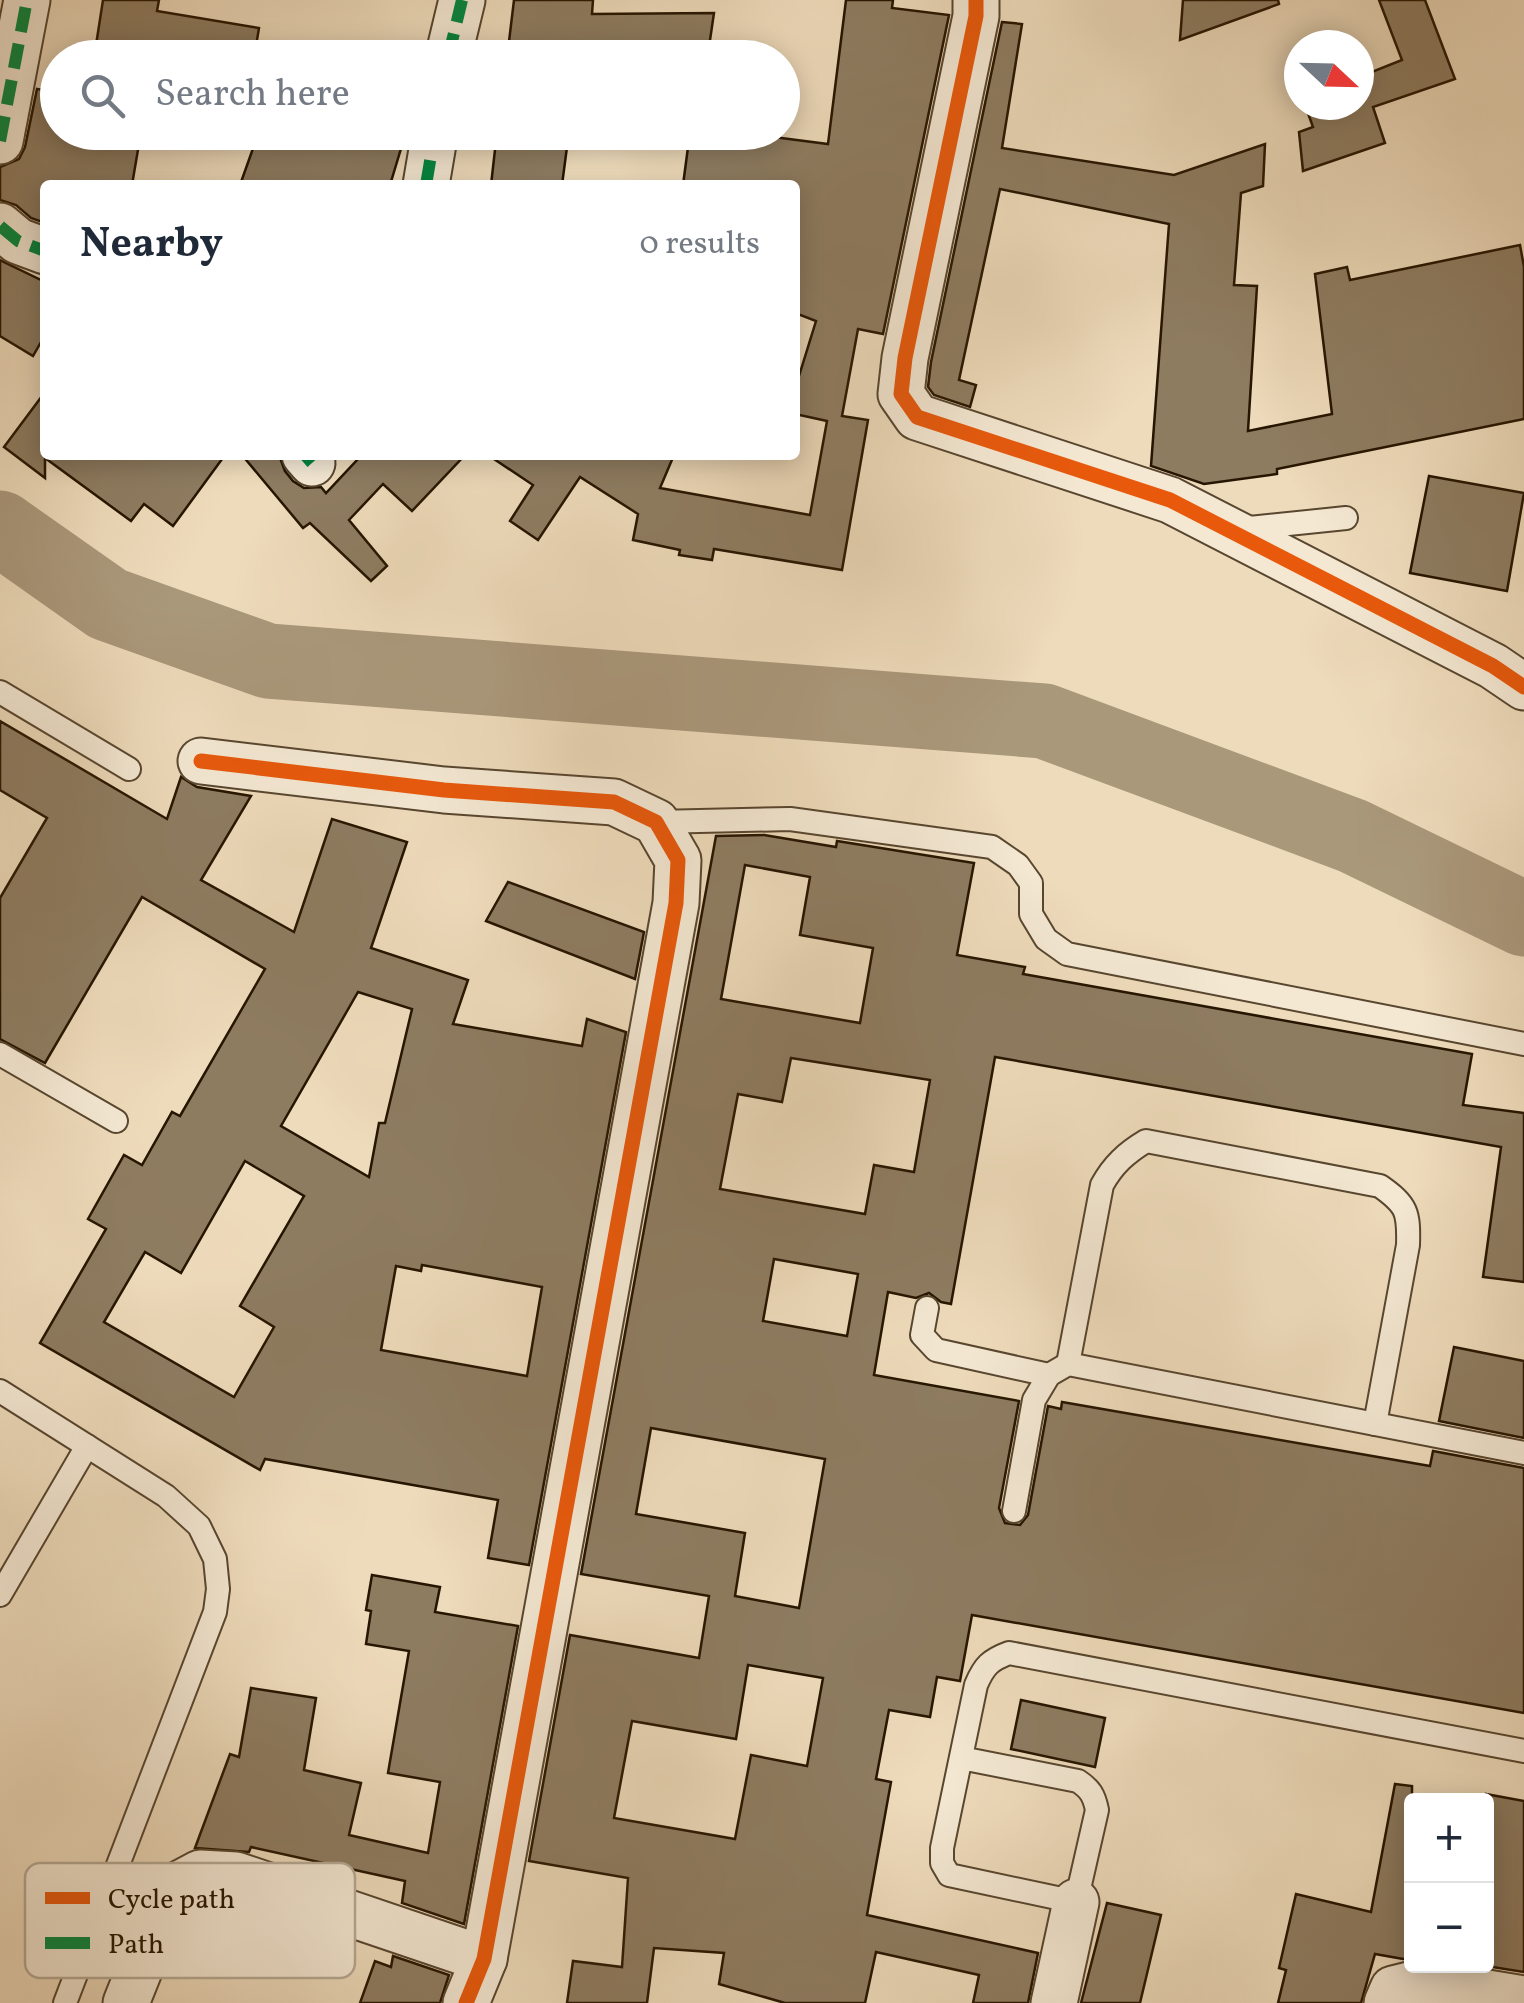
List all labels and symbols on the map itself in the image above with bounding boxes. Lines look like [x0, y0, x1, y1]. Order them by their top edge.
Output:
north arrow [1284, 30, 1374, 120]
legend [25, 1863, 355, 1978]
text: Cycle path [108, 1881, 235, 1920]
text: Path [108, 1926, 164, 1965]

